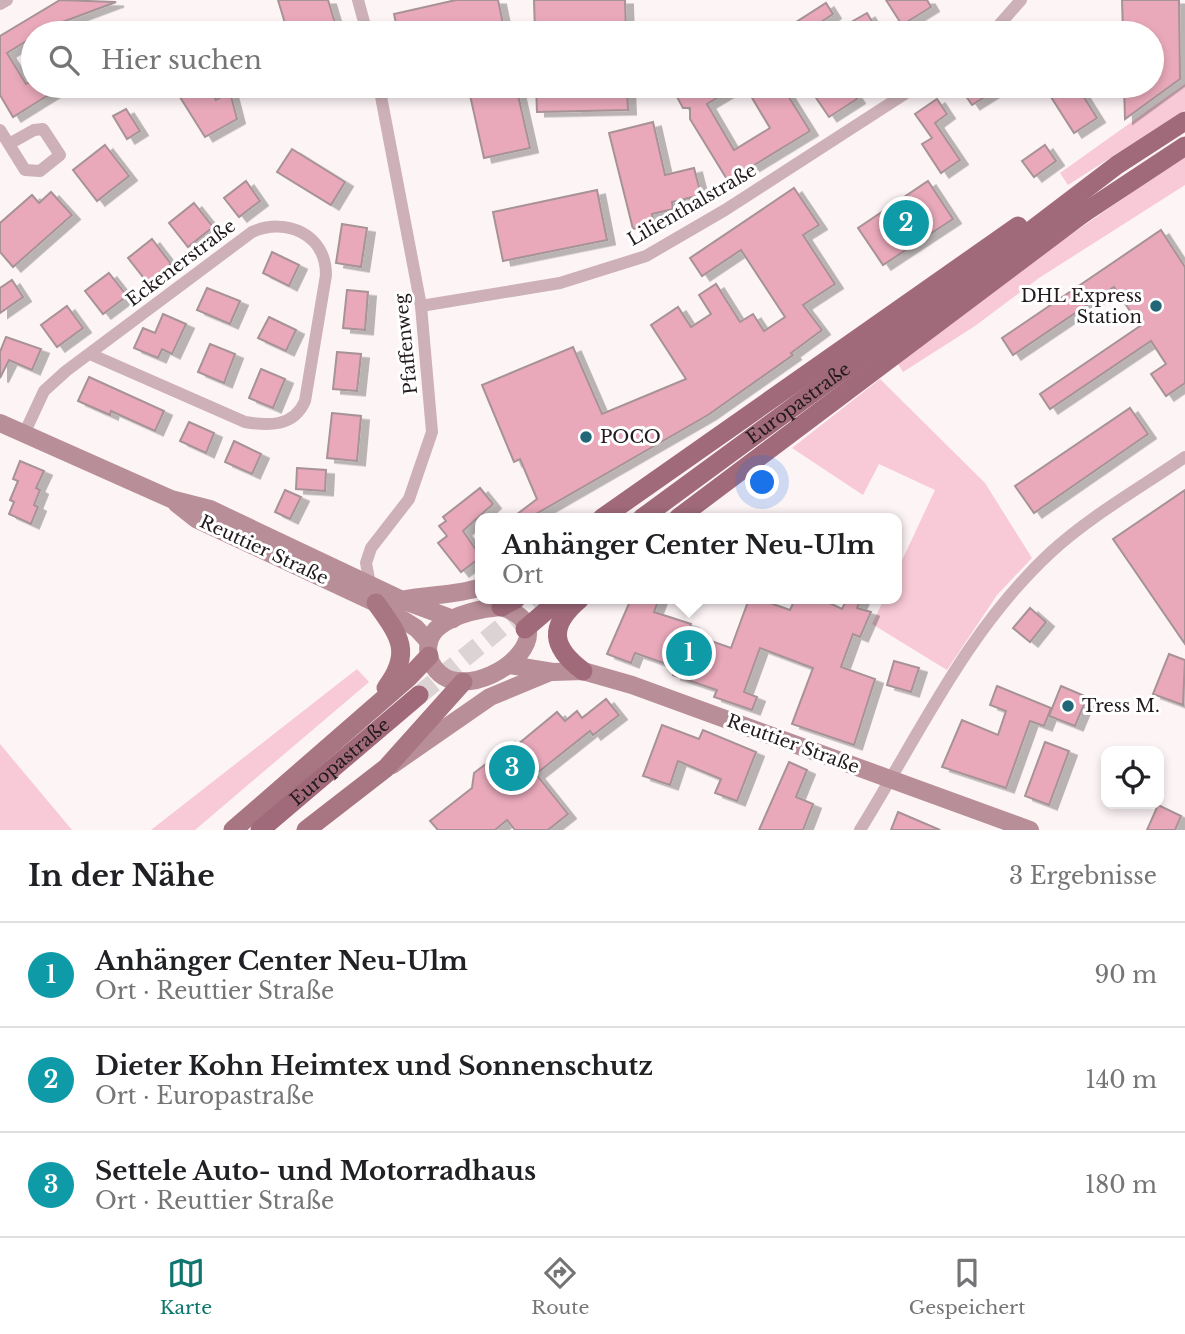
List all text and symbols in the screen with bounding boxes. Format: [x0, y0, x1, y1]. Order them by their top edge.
search box [21, 21, 1164, 98]
icon: search [45, 41, 83, 79]
text: Hier suchen [101, 44, 262, 76]
street label: Lilienthalstraße [624, 159, 760, 251]
pin: 2 [883, 197, 929, 249]
street label: Eckenerstraße [122, 215, 240, 311]
place label: DHL Express Station [1021, 285, 1142, 328]
street label: Pfaffenweg [390, 292, 422, 395]
marker: DHL Express Station [1148, 298, 1164, 314]
street label: Europastraße [742, 358, 855, 449]
place label: POCO [600, 426, 661, 448]
marker: POCO [578, 429, 594, 445]
your location [745, 465, 779, 499]
street label: Reuttier Straße [196, 511, 332, 589]
popup [475, 513, 902, 604]
text: Anhänger Center Neu-Ulm [502, 529, 875, 561]
text: Ort [502, 561, 544, 589]
pin: 1 [666, 627, 712, 679]
place label: Tress M. [1082, 695, 1160, 717]
marker: Tress M. [1060, 698, 1076, 714]
street label: Reuttier Straße [724, 710, 862, 778]
street label: Europastraße [286, 714, 394, 810]
pin: 3 [489, 742, 535, 794]
map controls [1101, 746, 1164, 809]
button: locate [1101, 746, 1164, 809]
text: In der Nähe [28, 857, 215, 894]
text: 3 Ergebnisse [1009, 862, 1157, 890]
text: Anhänger Center Neu-Ulm [95, 945, 468, 977]
text: 1 [46, 961, 56, 989]
text: 90 m [1095, 961, 1157, 989]
text: Ort · Reuttier Straße [95, 977, 334, 1005]
text: Dieter Kohn Heimtex und Sonnenschutz [95, 1050, 653, 1082]
text: 2 [44, 1066, 58, 1094]
text: 140 m [1086, 1066, 1157, 1094]
text: Ort · Europastraße [95, 1082, 314, 1110]
text: Settele Auto- und Motorradhaus [95, 1155, 536, 1187]
text: 3 [44, 1171, 58, 1199]
text: 180 m [1085, 1171, 1157, 1199]
text: Ort · Reuttier Straße [95, 1187, 334, 1215]
tab: Karte [160, 1254, 212, 1319]
tab: Route [531, 1254, 589, 1319]
tab: Gespeichert [909, 1254, 1025, 1319]

